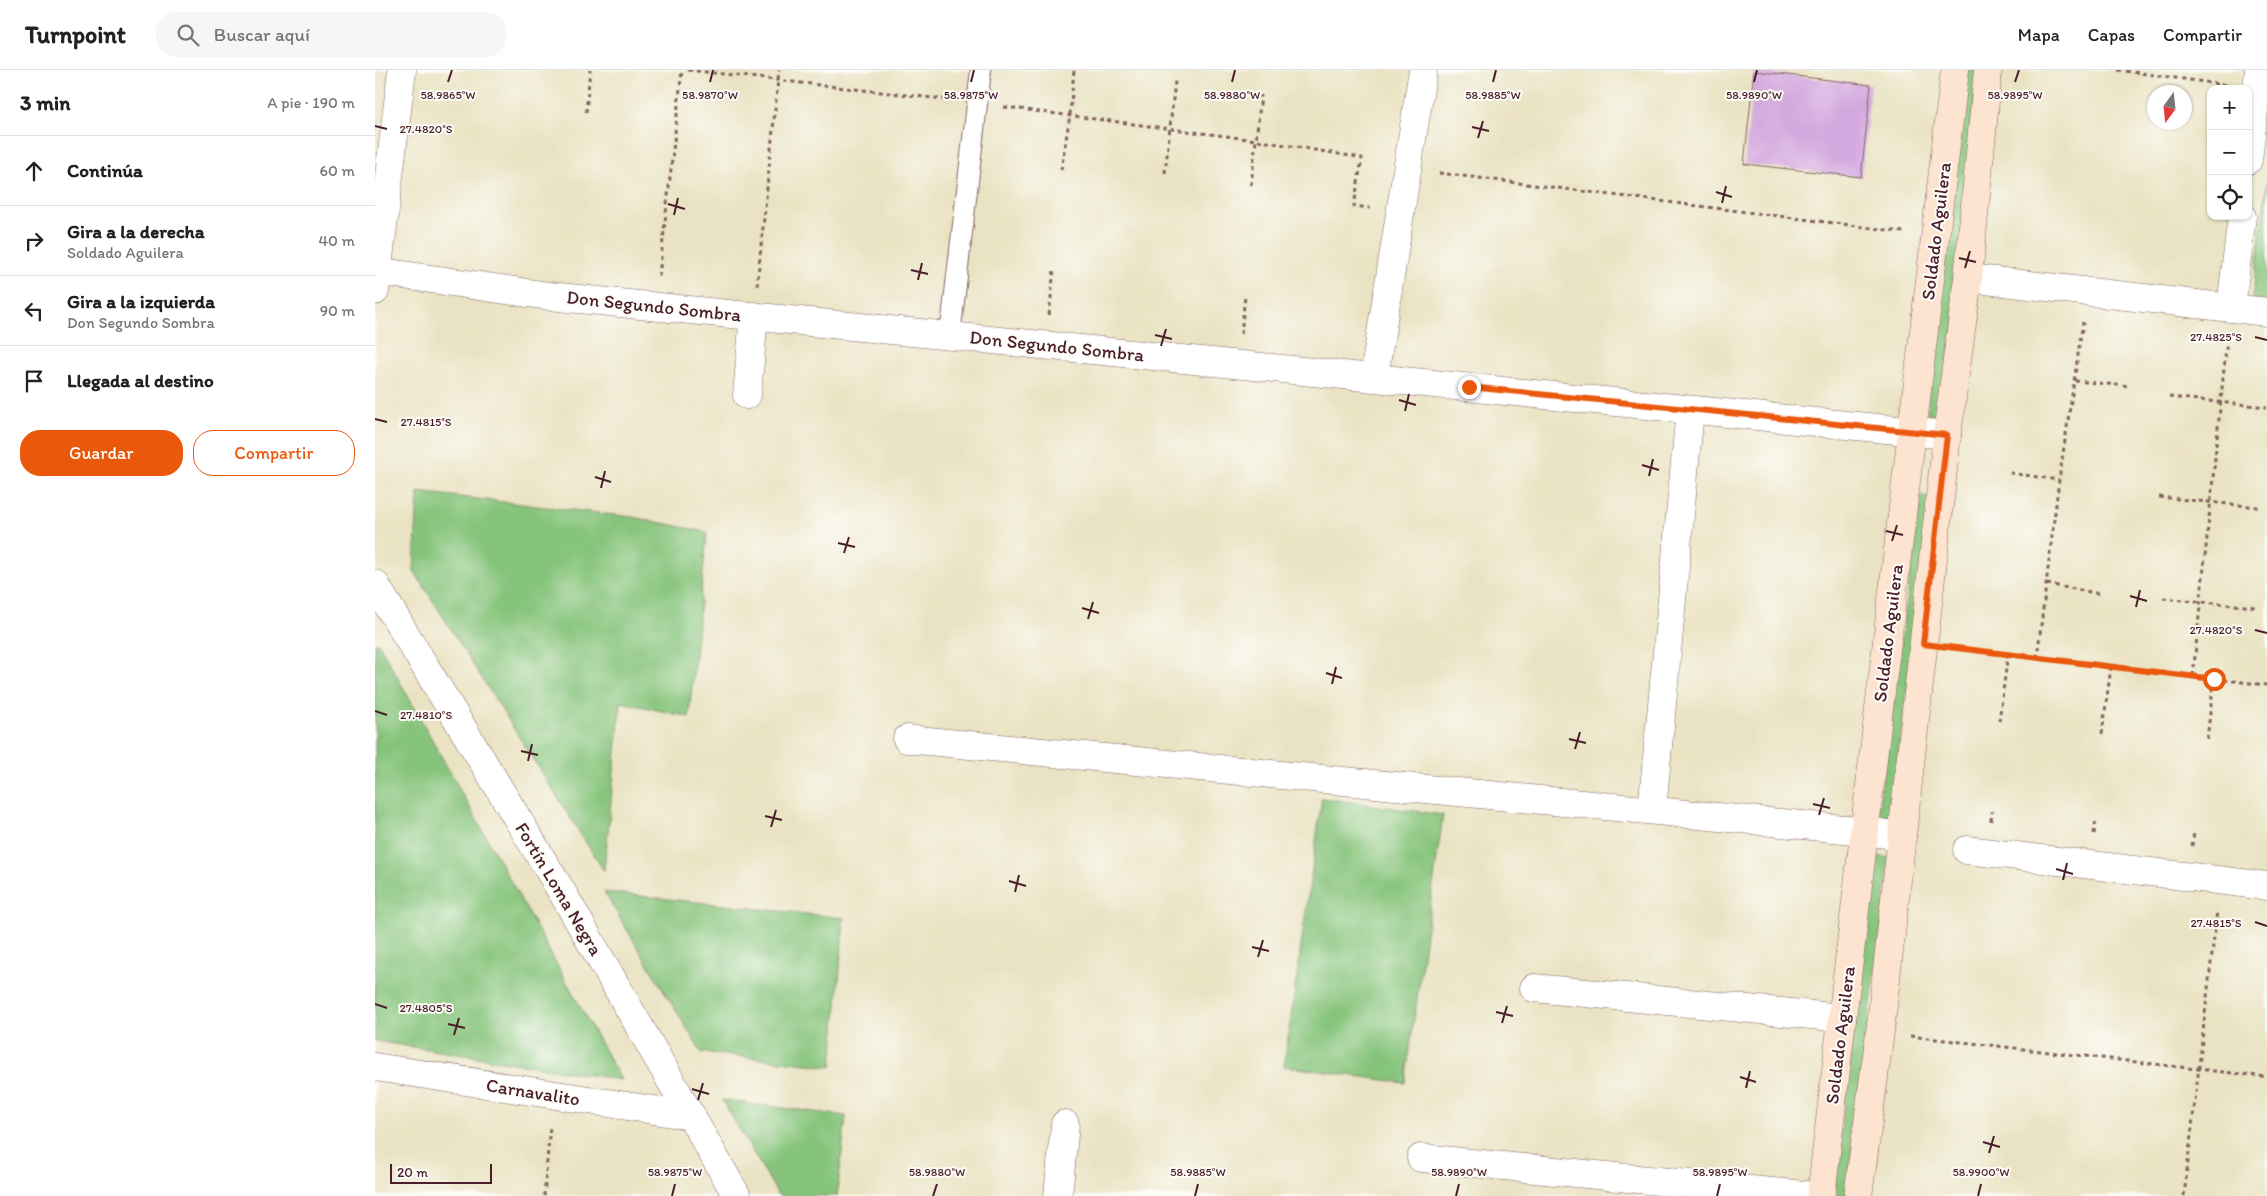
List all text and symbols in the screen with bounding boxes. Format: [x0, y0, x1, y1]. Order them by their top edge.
search box [156, 12, 506, 57]
text: Turnpoint [25, 20, 126, 49]
icon: search [174, 21, 202, 49]
text: Buscar aquí [214, 23, 310, 46]
text: Mapa [2018, 24, 2060, 46]
text: Capas [2088, 24, 2135, 46]
text: Compartir [2163, 24, 2242, 46]
north arrow [2147, 85, 2192, 130]
map controls [2207, 85, 2252, 220]
button: + [2207, 85, 2252, 130]
text: 58.9865°W [420, 88, 476, 102]
text: 58.9870°W [682, 88, 738, 102]
text: 58.9875°W [944, 88, 998, 102]
text: 58.9880°W [1204, 88, 1260, 102]
text: 58.9885°W [1465, 88, 1521, 102]
text: 58.9890°W [1726, 88, 1782, 102]
text: 58.9895°W [1987, 88, 2043, 102]
text: 3 min [20, 90, 70, 115]
text: A pie · 190 m [267, 93, 355, 112]
text: 27.4820°S [400, 122, 453, 136]
button: − [2207, 130, 2252, 175]
icon: ahead [20, 157, 48, 185]
text: Continúa [67, 159, 143, 182]
text: 60 m [320, 161, 355, 180]
street label: Soldado Aguilera [1916, 161, 1956, 301]
button: locate [2207, 175, 2252, 220]
text: Gira a la derecha [67, 220, 205, 243]
icon: right [20, 227, 48, 255]
text: 40 m [318, 231, 355, 250]
text: Soldado Aguilera [67, 243, 184, 262]
street label: Don Segundo Sombra [566, 285, 743, 327]
text: Gira a la izquierda [67, 290, 215, 313]
icon: left [20, 297, 48, 325]
text: 90 m [320, 301, 355, 320]
text: Don Segundo Sombra [67, 313, 215, 332]
street label: Don Segundo Sombra [969, 325, 1146, 367]
text: 27.4825°S [2190, 330, 2242, 344]
icon: arrive [20, 367, 48, 395]
text: Llegada al destino [67, 369, 214, 392]
route end [1458, 376, 1481, 399]
text: 27.4815°S [400, 415, 452, 429]
button: Guardar [20, 430, 183, 476]
button: Compartir [193, 430, 355, 476]
street label: Soldado Aguilera [1868, 563, 1908, 703]
text: 27.4820°S [2190, 623, 2243, 637]
route start [2203, 668, 2226, 691]
text: 27.4810°S [400, 708, 452, 722]
street label: Fortín Loma Negra [510, 818, 608, 960]
text: 27.4815°S [2190, 916, 2242, 930]
street label: Soldado Aguilera [1820, 965, 1860, 1105]
text: 27.4805°S [400, 1001, 453, 1015]
street label: Carnavalito [484, 1073, 582, 1111]
scale bar [390, 1161, 493, 1184]
text: 20 m [397, 1164, 428, 1181]
text: 58.9875°W [648, 1165, 702, 1179]
text: 58.9880°W [909, 1165, 965, 1179]
text: 58.9885°W [1170, 1165, 1226, 1179]
text: 58.9890°W [1431, 1165, 1487, 1179]
text: 58.9895°W [1692, 1165, 1748, 1179]
text: 58.9900°W [1953, 1165, 2009, 1179]

